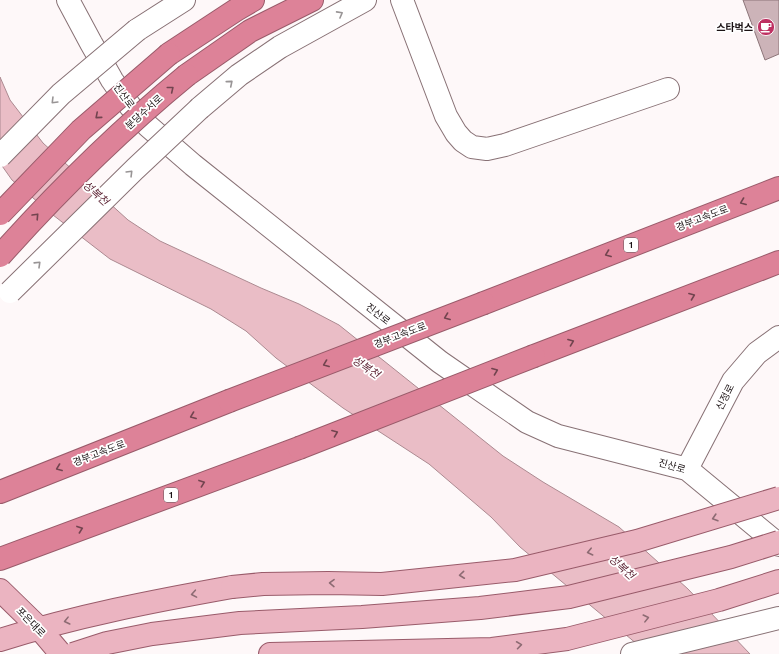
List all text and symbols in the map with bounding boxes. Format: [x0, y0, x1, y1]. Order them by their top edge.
one-way arrow [335, 12, 343, 19]
cafe icon: 스타벅스 [756, 17, 776, 37]
place label: 스타벅스 [716, 22, 753, 33]
one-way arrow [225, 81, 232, 88]
street label: 진산로 [111, 82, 137, 110]
one-way arrow [166, 86, 173, 93]
street label: 분당수서로 [123, 93, 165, 131]
one-way arrow [51, 96, 59, 104]
one-way arrow [95, 111, 102, 118]
one-way arrow [125, 170, 133, 178]
water label: 성복천 [81, 178, 113, 209]
one-way arrow [739, 197, 747, 205]
street label: 경부고속도로 [674, 203, 730, 233]
one-way arrow [31, 214, 38, 221]
road number: 1 [624, 238, 638, 252]
one-way arrow [605, 250, 612, 258]
one-way arrow [33, 261, 41, 269]
one-way arrow [689, 292, 696, 300]
street label: 진산로 [364, 301, 392, 327]
one-way arrow [444, 312, 451, 320]
street label: 경부고속도로 [372, 320, 428, 350]
one-way arrow [567, 339, 574, 347]
water label: 성복천 [350, 354, 383, 382]
one-way arrow [323, 359, 330, 367]
one-way arrow [492, 368, 499, 376]
street label: 신정로 [714, 382, 736, 412]
one-way arrow [190, 411, 197, 419]
one-way arrow [331, 430, 338, 438]
street label: 경부고속도로 [71, 438, 127, 468]
street label: 진산로 [657, 457, 687, 475]
one-way arrow [56, 464, 63, 472]
one-way arrow [199, 480, 206, 488]
road number: 1 [164, 488, 178, 502]
one-way arrow [712, 513, 719, 522]
one-way arrow [77, 525, 84, 533]
one-way arrow [586, 548, 593, 556]
water label: 성복천 [607, 552, 639, 583]
one-way arrow [459, 571, 465, 580]
one-way arrow [329, 579, 335, 587]
one-way arrow [191, 589, 197, 598]
street label: 포은대로 [14, 605, 48, 639]
one-way arrow [643, 615, 649, 623]
one-way arrow [63, 616, 70, 624]
one-way arrow [516, 641, 522, 650]

